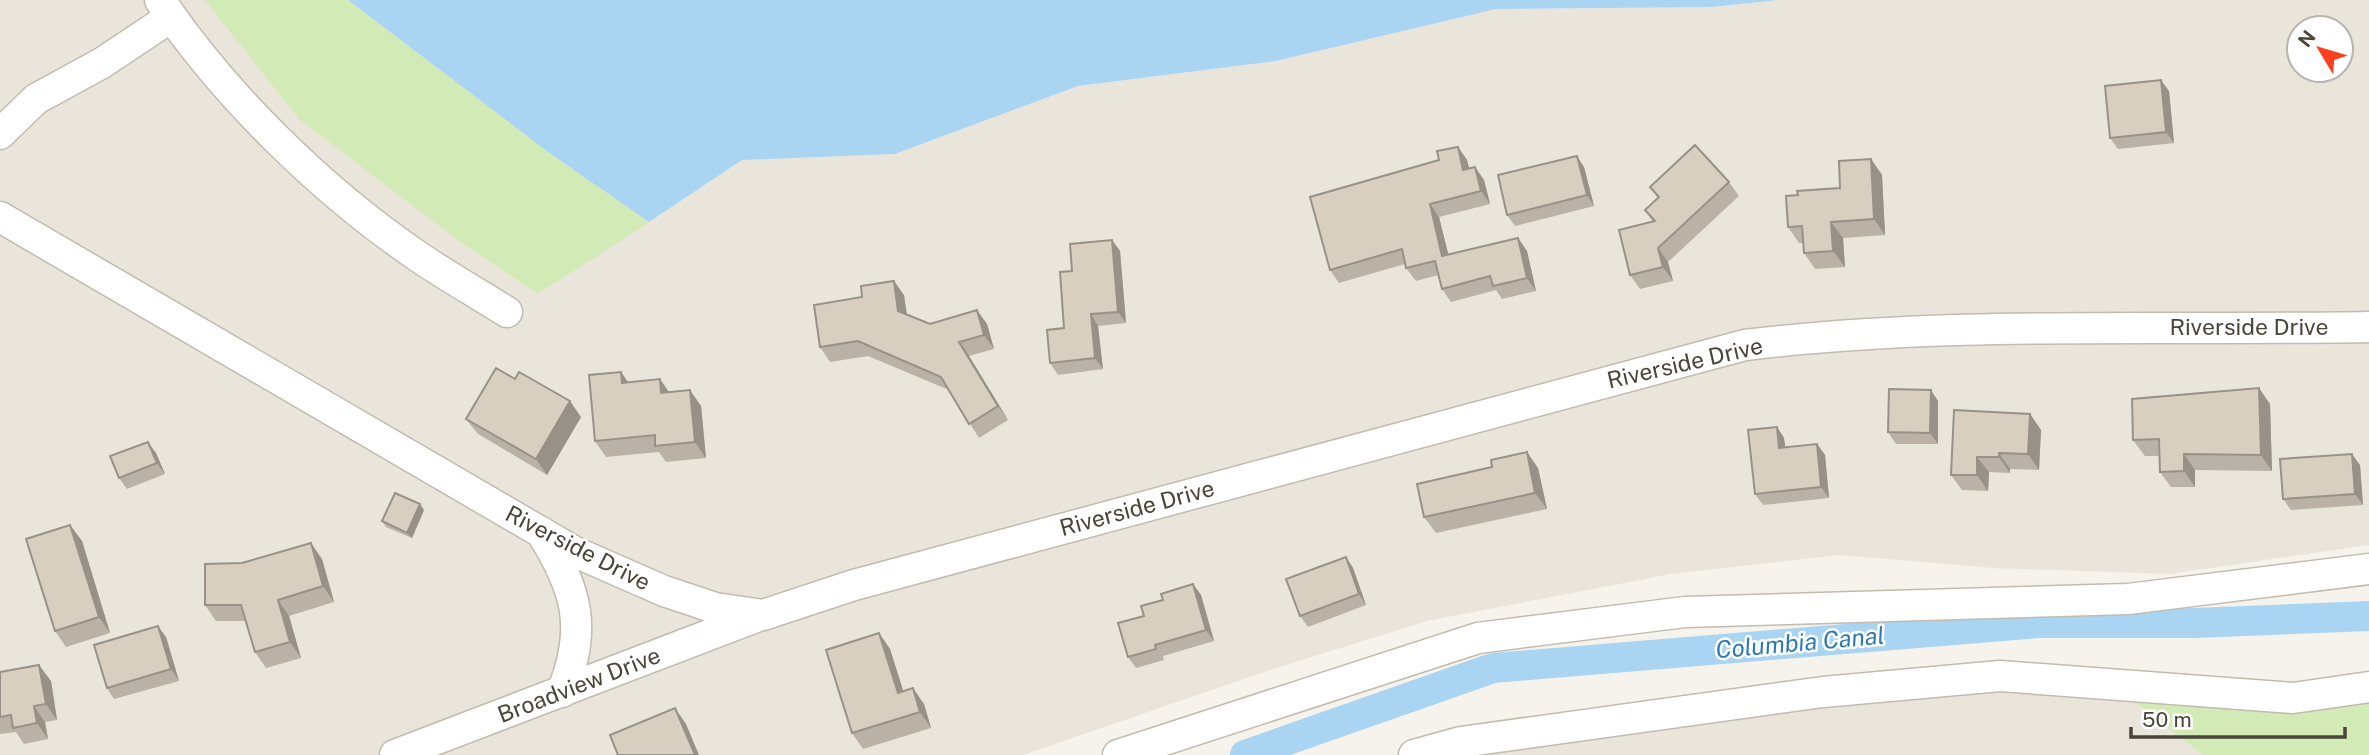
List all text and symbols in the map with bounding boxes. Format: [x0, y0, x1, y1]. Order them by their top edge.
north arrow [2285, 14, 2355, 84]
text: N [2293, 26, 2320, 51]
street label: Riverside Drive [2170, 313, 2328, 340]
street label: Riverside Drive [1604, 331, 1765, 394]
street label: Riverside Drive [1057, 474, 1217, 541]
street label: Riverside Drive [501, 499, 655, 596]
water label: Columbia Canal [1714, 621, 1886, 663]
street label: Broadview Drive [494, 641, 664, 728]
scale bar [2131, 696, 2344, 740]
text: 50 m [2142, 707, 2192, 732]

